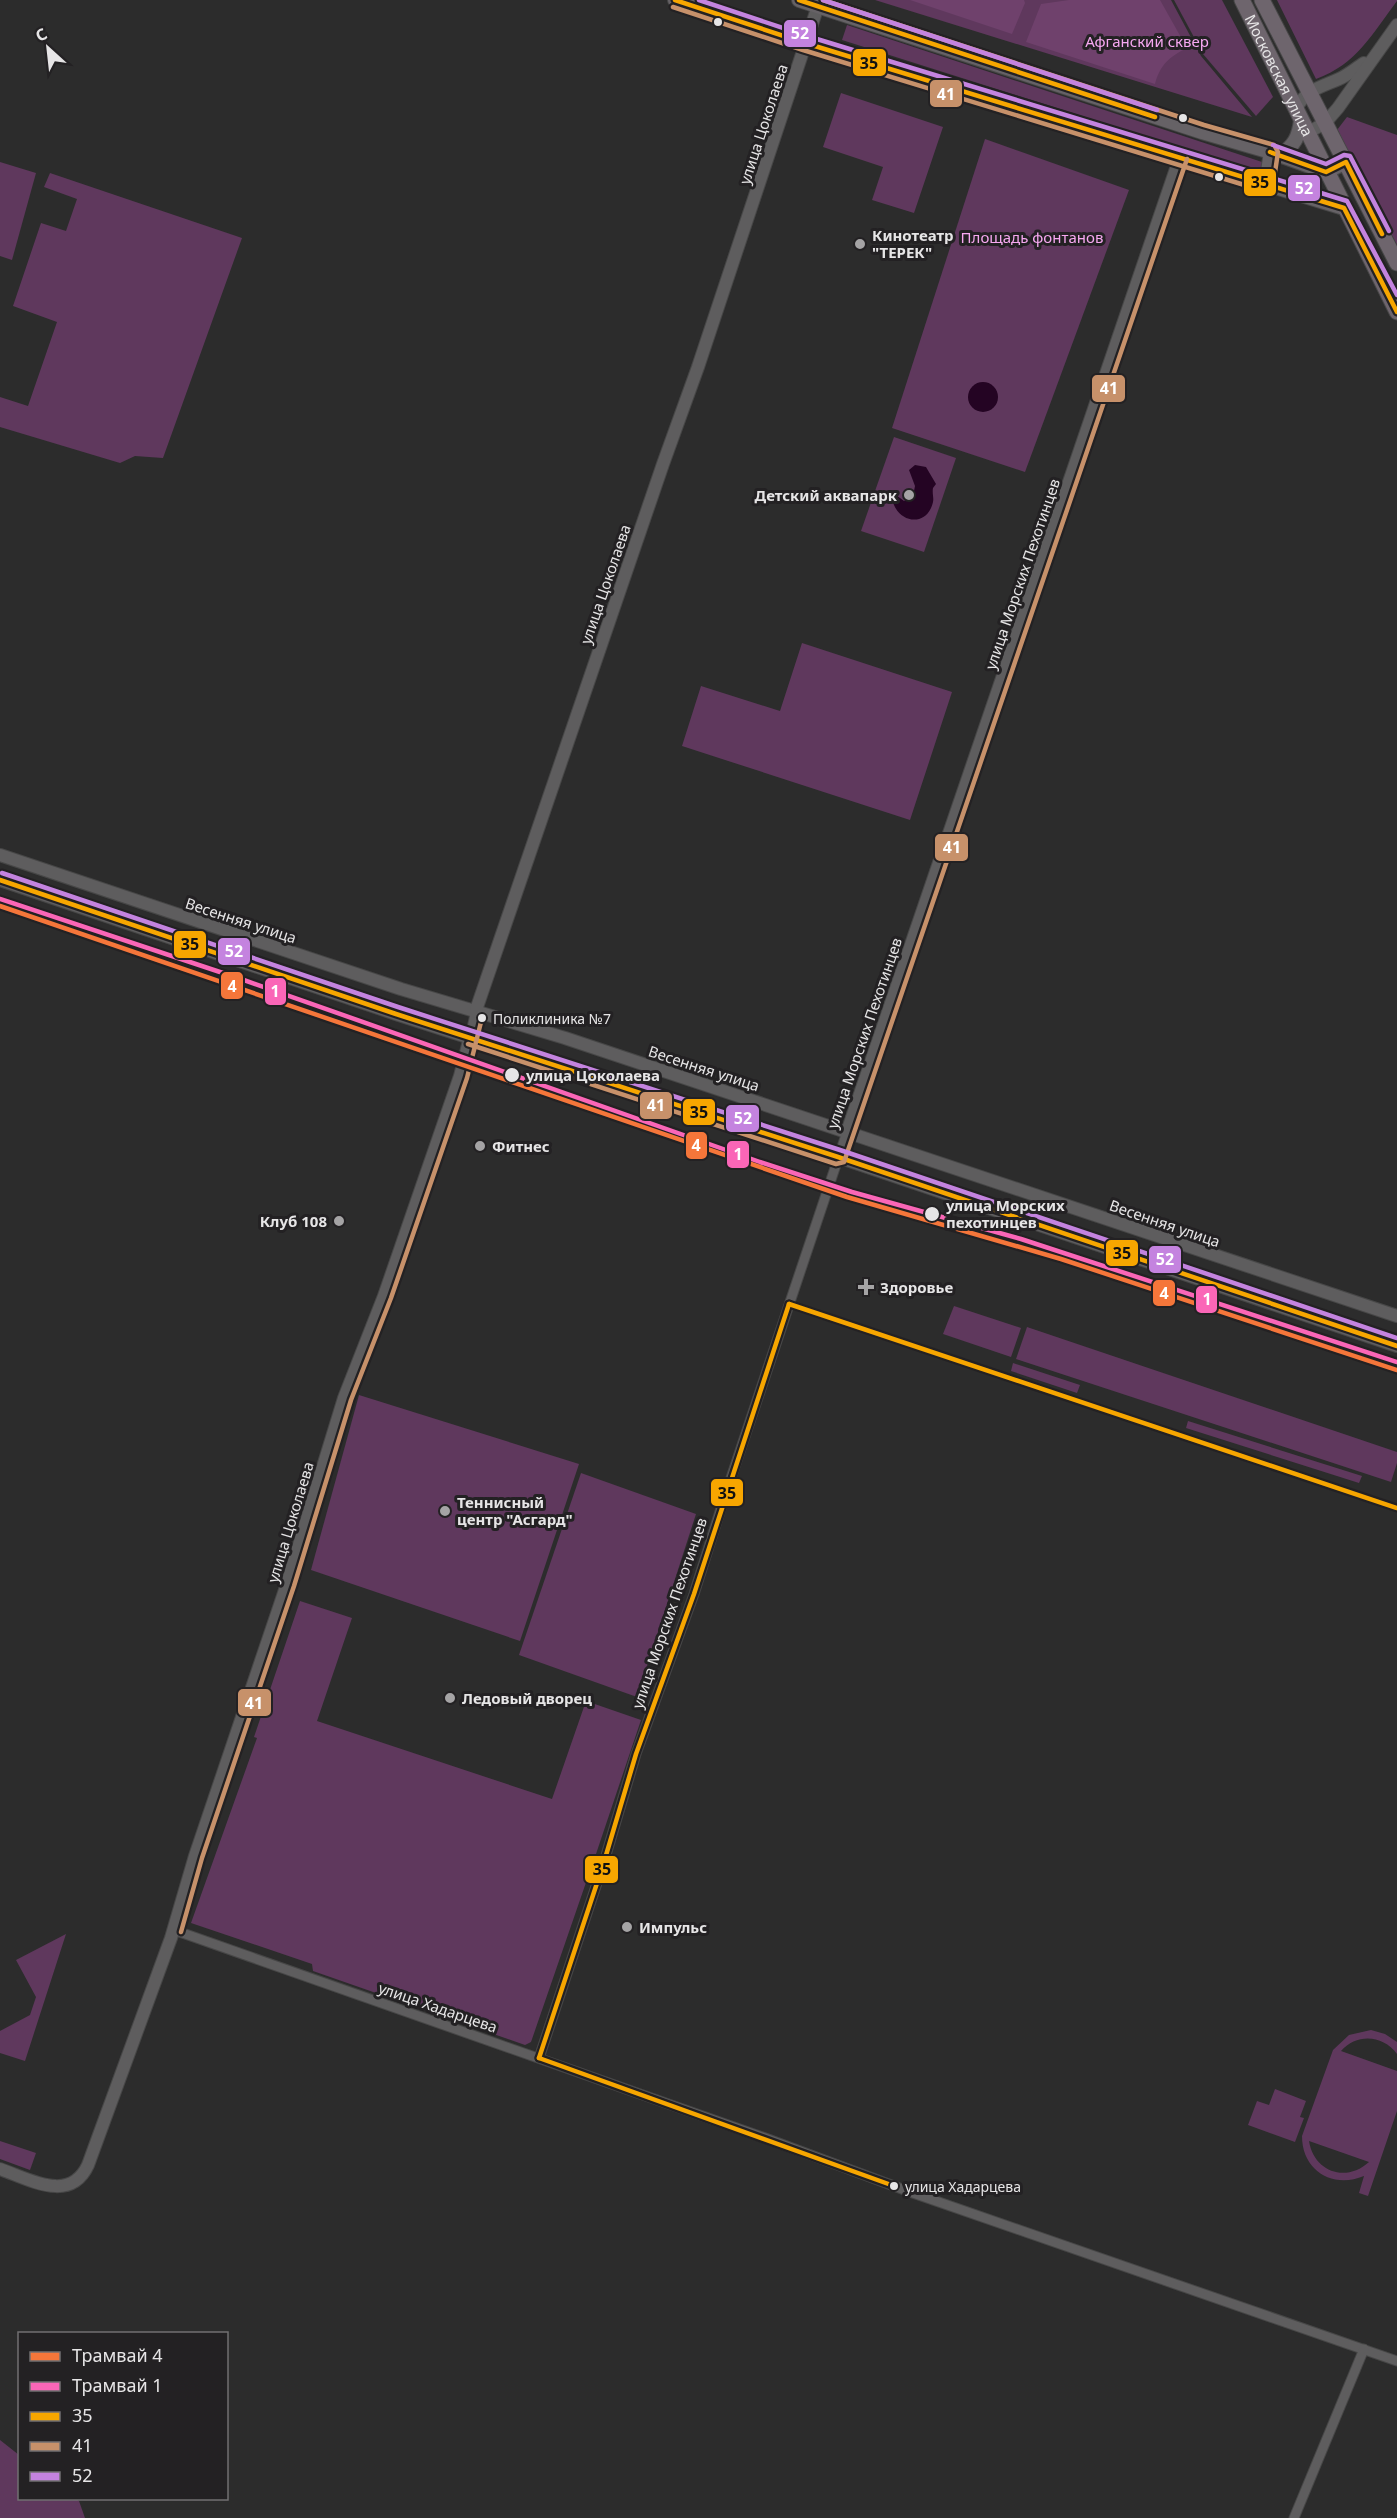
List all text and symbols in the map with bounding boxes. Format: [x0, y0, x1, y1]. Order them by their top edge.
street label: Московская улица [1241, 11, 1318, 139]
unlabelled marker [712, 16, 724, 28]
north arrow [18, 18, 78, 78]
line badge: 52 [783, 19, 817, 48]
text: С [32, 22, 51, 47]
text: 52 [791, 22, 809, 44]
park label: Афганский сквер [1085, 31, 1209, 51]
line badge: 35 [852, 48, 887, 77]
text: 35 [860, 52, 878, 74]
street label: улица Цоколаева [734, 61, 792, 187]
line badge: 41 [929, 79, 963, 108]
text: 41 [937, 83, 955, 105]
unlabelled marker [1177, 112, 1189, 124]
line badge: 35 [1243, 168, 1277, 197]
unlabelled marker [1213, 171, 1225, 183]
text: 35 [1251, 171, 1269, 193]
line badge: 52 [1287, 174, 1321, 202]
text: 52 [1295, 177, 1313, 199]
place label: Кинотеатр "ТЕРЕК" [872, 225, 954, 262]
park label: Площадь фонтанов [961, 227, 1103, 247]
marker: Кинотеатр "ТЕРЕК" [853, 237, 867, 251]
line badge: 41 [1091, 374, 1126, 403]
text: 41 [1100, 377, 1118, 399]
street label: улица Морских Пехотинцев [980, 476, 1064, 672]
place label: Детский аквапарк [755, 485, 898, 505]
marker: Детский аквапарк [902, 488, 916, 502]
street label: улица Цоколаева [575, 522, 635, 646]
line badge: 41 [934, 833, 969, 862]
text: 41 [943, 836, 961, 858]
street label: Весенняя улица [183, 893, 299, 947]
line badge: 35 [173, 930, 207, 959]
text: 35 [181, 933, 199, 955]
street label: улица Морских Пехотинцев [822, 935, 906, 1131]
line badge: 52 [217, 937, 251, 966]
text: 52 [225, 940, 243, 962]
line badge: 4 [220, 971, 244, 1000]
text: 4 [227, 975, 237, 997]
line badge: 1 [264, 977, 287, 1006]
text: 1 [270, 980, 280, 1002]
place label: Поликлиника №7 [493, 1009, 611, 1028]
marker: Поликлиника №7 [476, 1012, 488, 1024]
street label: Весенняя улица [646, 1041, 762, 1095]
place label: улица Цоколаева [525, 1065, 660, 1085]
marker: улица Цоколаева [503, 1066, 521, 1084]
line badge: 41 [639, 1091, 673, 1120]
text: 41 [647, 1094, 665, 1116]
line badge: 35 [682, 1098, 716, 1126]
text: 35 [690, 1101, 708, 1123]
line badge: 52 [725, 1104, 760, 1133]
text: 52 [734, 1107, 752, 1129]
line badge: 4 [685, 1131, 708, 1160]
text: 4 [691, 1134, 701, 1156]
place label: Фитнес [492, 1136, 550, 1156]
marker: Фитнес [473, 1139, 487, 1153]
line badge: 1 [726, 1140, 750, 1169]
text: 1 [733, 1143, 743, 1165]
place label: улица Морских пехотинцев [945, 1195, 1065, 1232]
street label: Весенняя улица [1107, 1195, 1223, 1251]
marker: улица Морских пехотинцев [923, 1205, 941, 1223]
place label: Клуб 108 [260, 1211, 327, 1231]
marker: Клуб 108 [332, 1214, 346, 1228]
line badge: 35 [1105, 1239, 1139, 1267]
text: 35 [1113, 1242, 1131, 1264]
line badge: 52 [1148, 1245, 1182, 1274]
text: 52 [1156, 1248, 1174, 1270]
place label: Здоровье [880, 1277, 953, 1297]
marker: Здоровье [857, 1278, 875, 1296]
line badge: 4 [1152, 1279, 1176, 1307]
text: 4 [1159, 1282, 1169, 1304]
line badge: 1 [1195, 1285, 1218, 1314]
text: 1 [1202, 1288, 1212, 1310]
street label: улица Цоколаева [262, 1459, 318, 1585]
line badge: 35 [710, 1478, 744, 1507]
text: 35 [718, 1482, 736, 1504]
place label: Теннисный центр "Асгард" [457, 1492, 573, 1529]
marker: Теннисный центр "Асгард" [438, 1504, 452, 1518]
street label: улица Морских Пехотинцев [627, 1515, 711, 1711]
line badge: 41 [237, 1688, 272, 1717]
place label: Ледовый дворец [462, 1688, 592, 1708]
marker: Ледовый дворец [443, 1691, 457, 1705]
text: 41 [245, 1692, 263, 1714]
line badge: 35 [584, 1855, 619, 1884]
text: 35 [593, 1858, 611, 1880]
place label: Импульс [639, 1917, 707, 1937]
marker: Импульс [620, 1920, 634, 1934]
street label: улица Хадарцева [376, 1977, 500, 2037]
place label: улица Хадарцева [905, 2177, 1021, 2196]
marker: улица Хадарцева [888, 2180, 900, 2192]
legend [18, 2332, 228, 2500]
text: Трамвай 4 [72, 2343, 163, 2367]
text: Трамвай 1 [72, 2373, 163, 2397]
text: 35 [72, 2403, 93, 2427]
text: 41 [72, 2433, 93, 2457]
text: 52 [72, 2463, 93, 2487]

